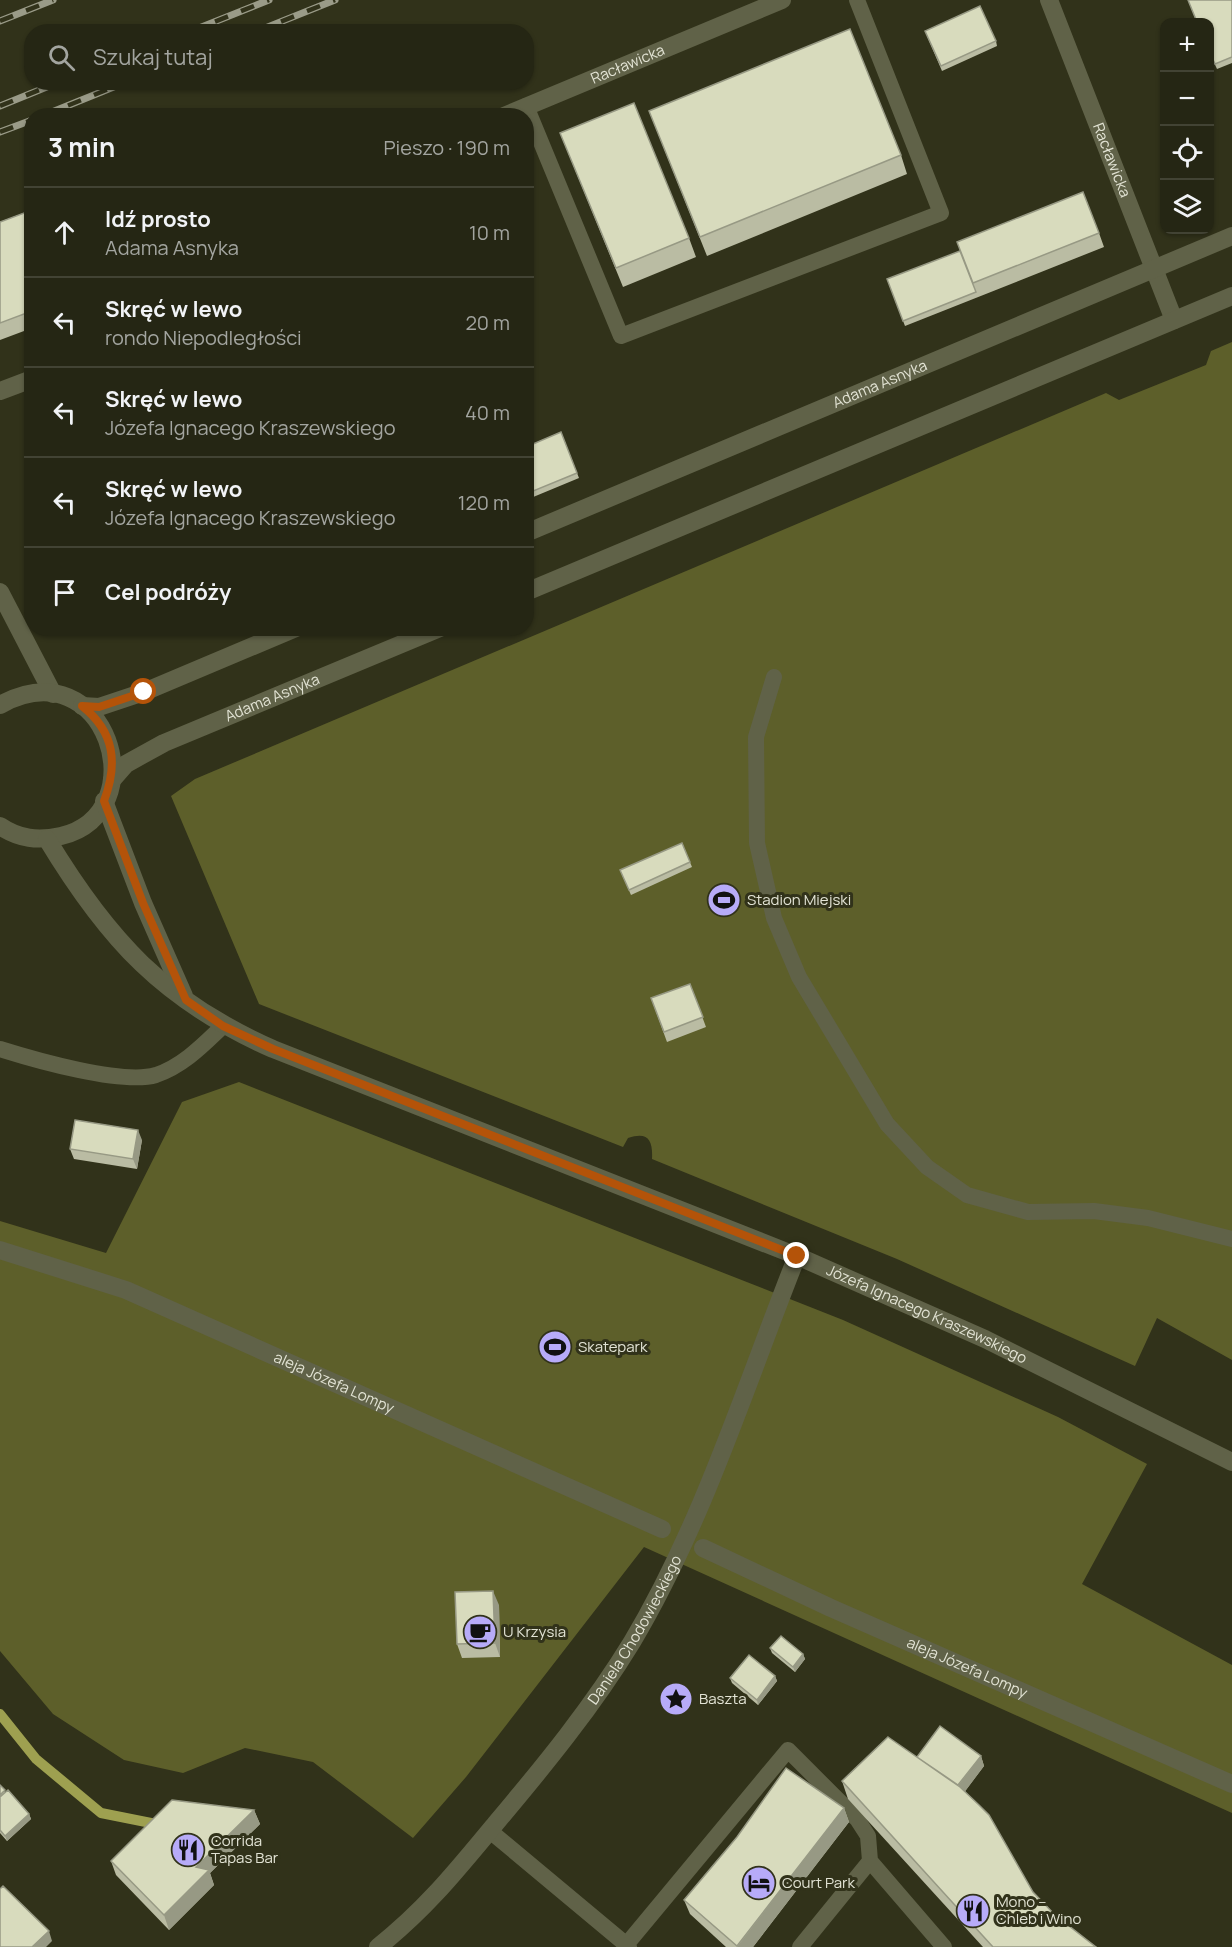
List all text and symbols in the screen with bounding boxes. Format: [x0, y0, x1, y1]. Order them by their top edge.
map controls [1160, 18, 1214, 234]
button: + [1160, 18, 1214, 72]
search box [24, 24, 534, 90]
street label: Racławicka [587, 39, 668, 89]
icon: search [45, 41, 78, 74]
text: Szukaj tutaj [93, 42, 213, 72]
button: − [1160, 72, 1214, 126]
street label: Racławicka [1088, 120, 1136, 200]
button: locate [1160, 126, 1214, 180]
text: 3 min [48, 129, 115, 165]
text: Pieszo · 190 m [384, 134, 510, 161]
button: layers [1160, 180, 1214, 234]
text: Idź prosto [105, 204, 211, 234]
icon: ahead [48, 216, 81, 249]
text: 10 m [469, 219, 510, 246]
text: Adama Asnyka [105, 234, 239, 261]
text: Skręć w lewo [105, 294, 242, 324]
icon: left [48, 306, 81, 339]
text: 20 m [465, 309, 510, 336]
text: rondo Niepodległości [105, 324, 302, 351]
street label: Adama Asnyka [829, 354, 930, 413]
text: Skręć w lewo [105, 384, 242, 414]
icon: left [48, 396, 81, 429]
text: 40 m [465, 399, 510, 426]
text: Józefa Ignacego Kraszewskiego [105, 414, 395, 441]
text: Skręć w lewo [105, 474, 242, 504]
icon: left [48, 486, 81, 519]
text: 120 m [458, 489, 510, 516]
text: Józefa Ignacego Kraszewskiego [105, 504, 395, 531]
icon: arrive [48, 576, 81, 609]
text: Cel podróży [105, 577, 231, 607]
street label: Adama Asnyka [222, 668, 323, 726]
route start [130, 678, 156, 704]
sports icon: Stadion Miejski [706, 882, 742, 918]
place label: Stadion Miejski [747, 889, 851, 910]
route end [783, 1242, 809, 1268]
street label: Józefa Ignacego Kraszewskiego [823, 1259, 1031, 1368]
sports icon: Skatepark [537, 1329, 573, 1365]
place label: Skatepark [578, 1336, 648, 1357]
street label: aleja Józefa Lompy [271, 1346, 398, 1418]
street label: Daniela Chodowieckiego [582, 1552, 686, 1709]
cafe icon: U Krzysia [462, 1614, 498, 1650]
place label: U Krzysia [503, 1621, 566, 1642]
street label: aleja Józefa Lompy [904, 1632, 1031, 1703]
place icon: Baszta [658, 1681, 694, 1717]
place label: Baszta [699, 1688, 747, 1709]
place label: Corrida Tapas Bar [211, 1830, 279, 1868]
restaurant icon: Corrida Tapas Bar [170, 1832, 206, 1868]
hotel icon: Court Park [741, 1865, 777, 1901]
place label: Court Park [782, 1872, 855, 1893]
place label: Mono – Chleb i Wino [996, 1891, 1081, 1929]
restaurant icon: Mono – Chleb i Wino [955, 1893, 991, 1929]

